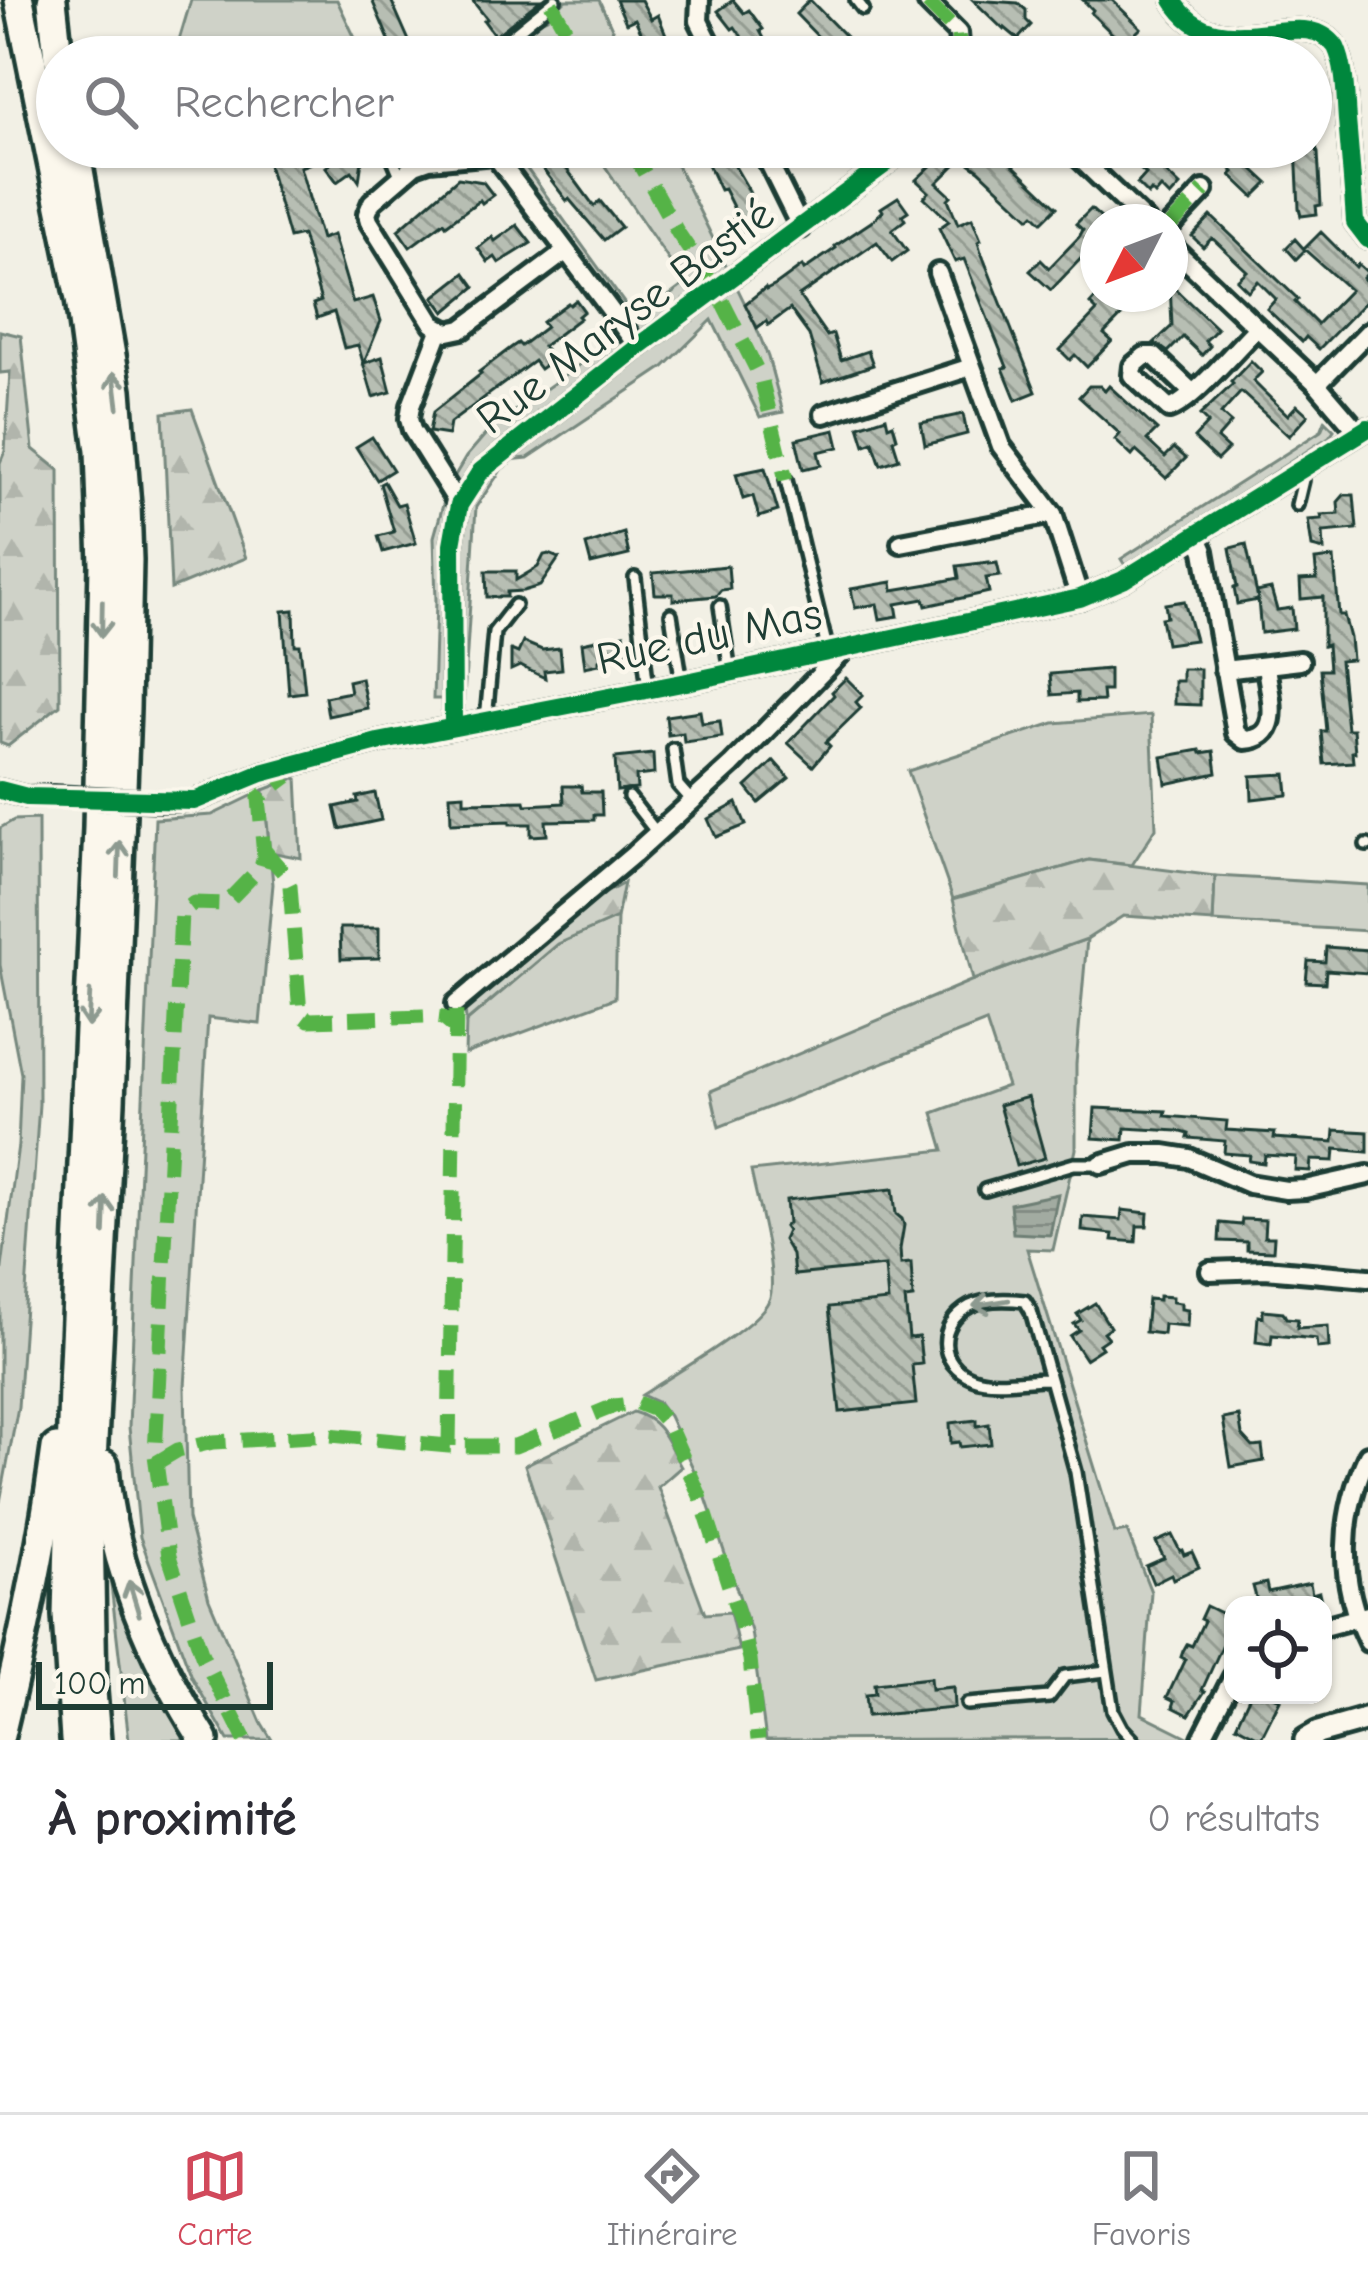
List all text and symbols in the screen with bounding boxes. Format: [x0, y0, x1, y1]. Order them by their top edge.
search box [36, 36, 1332, 168]
icon: search [78, 69, 144, 135]
text: Rechercher [174, 76, 394, 128]
street label: Rue Maryse Bastié [466, 188, 784, 444]
north arrow [1080, 204, 1188, 312]
one-way arrow [105, 371, 127, 410]
street label: Rue du Mas [592, 587, 826, 685]
one-way arrow [91, 599, 114, 638]
one-way arrow [108, 840, 131, 879]
one-way arrow [77, 989, 100, 1028]
one-way arrow [94, 1196, 117, 1235]
one-way arrow [972, 1292, 1011, 1315]
one-way arrow [121, 1580, 143, 1618]
map controls [1224, 1596, 1332, 1704]
button: locate [1224, 1596, 1332, 1704]
scale bar [36, 1656, 273, 1709]
text: 100 m [54, 1664, 146, 1702]
text: À proximité [48, 1789, 297, 1848]
text: 0 résultats [1147, 1796, 1320, 1841]
tab: Carte [177, 2143, 253, 2253]
tab: Itinéraire [607, 2143, 737, 2253]
tab: Favoris [1092, 2143, 1191, 2253]

